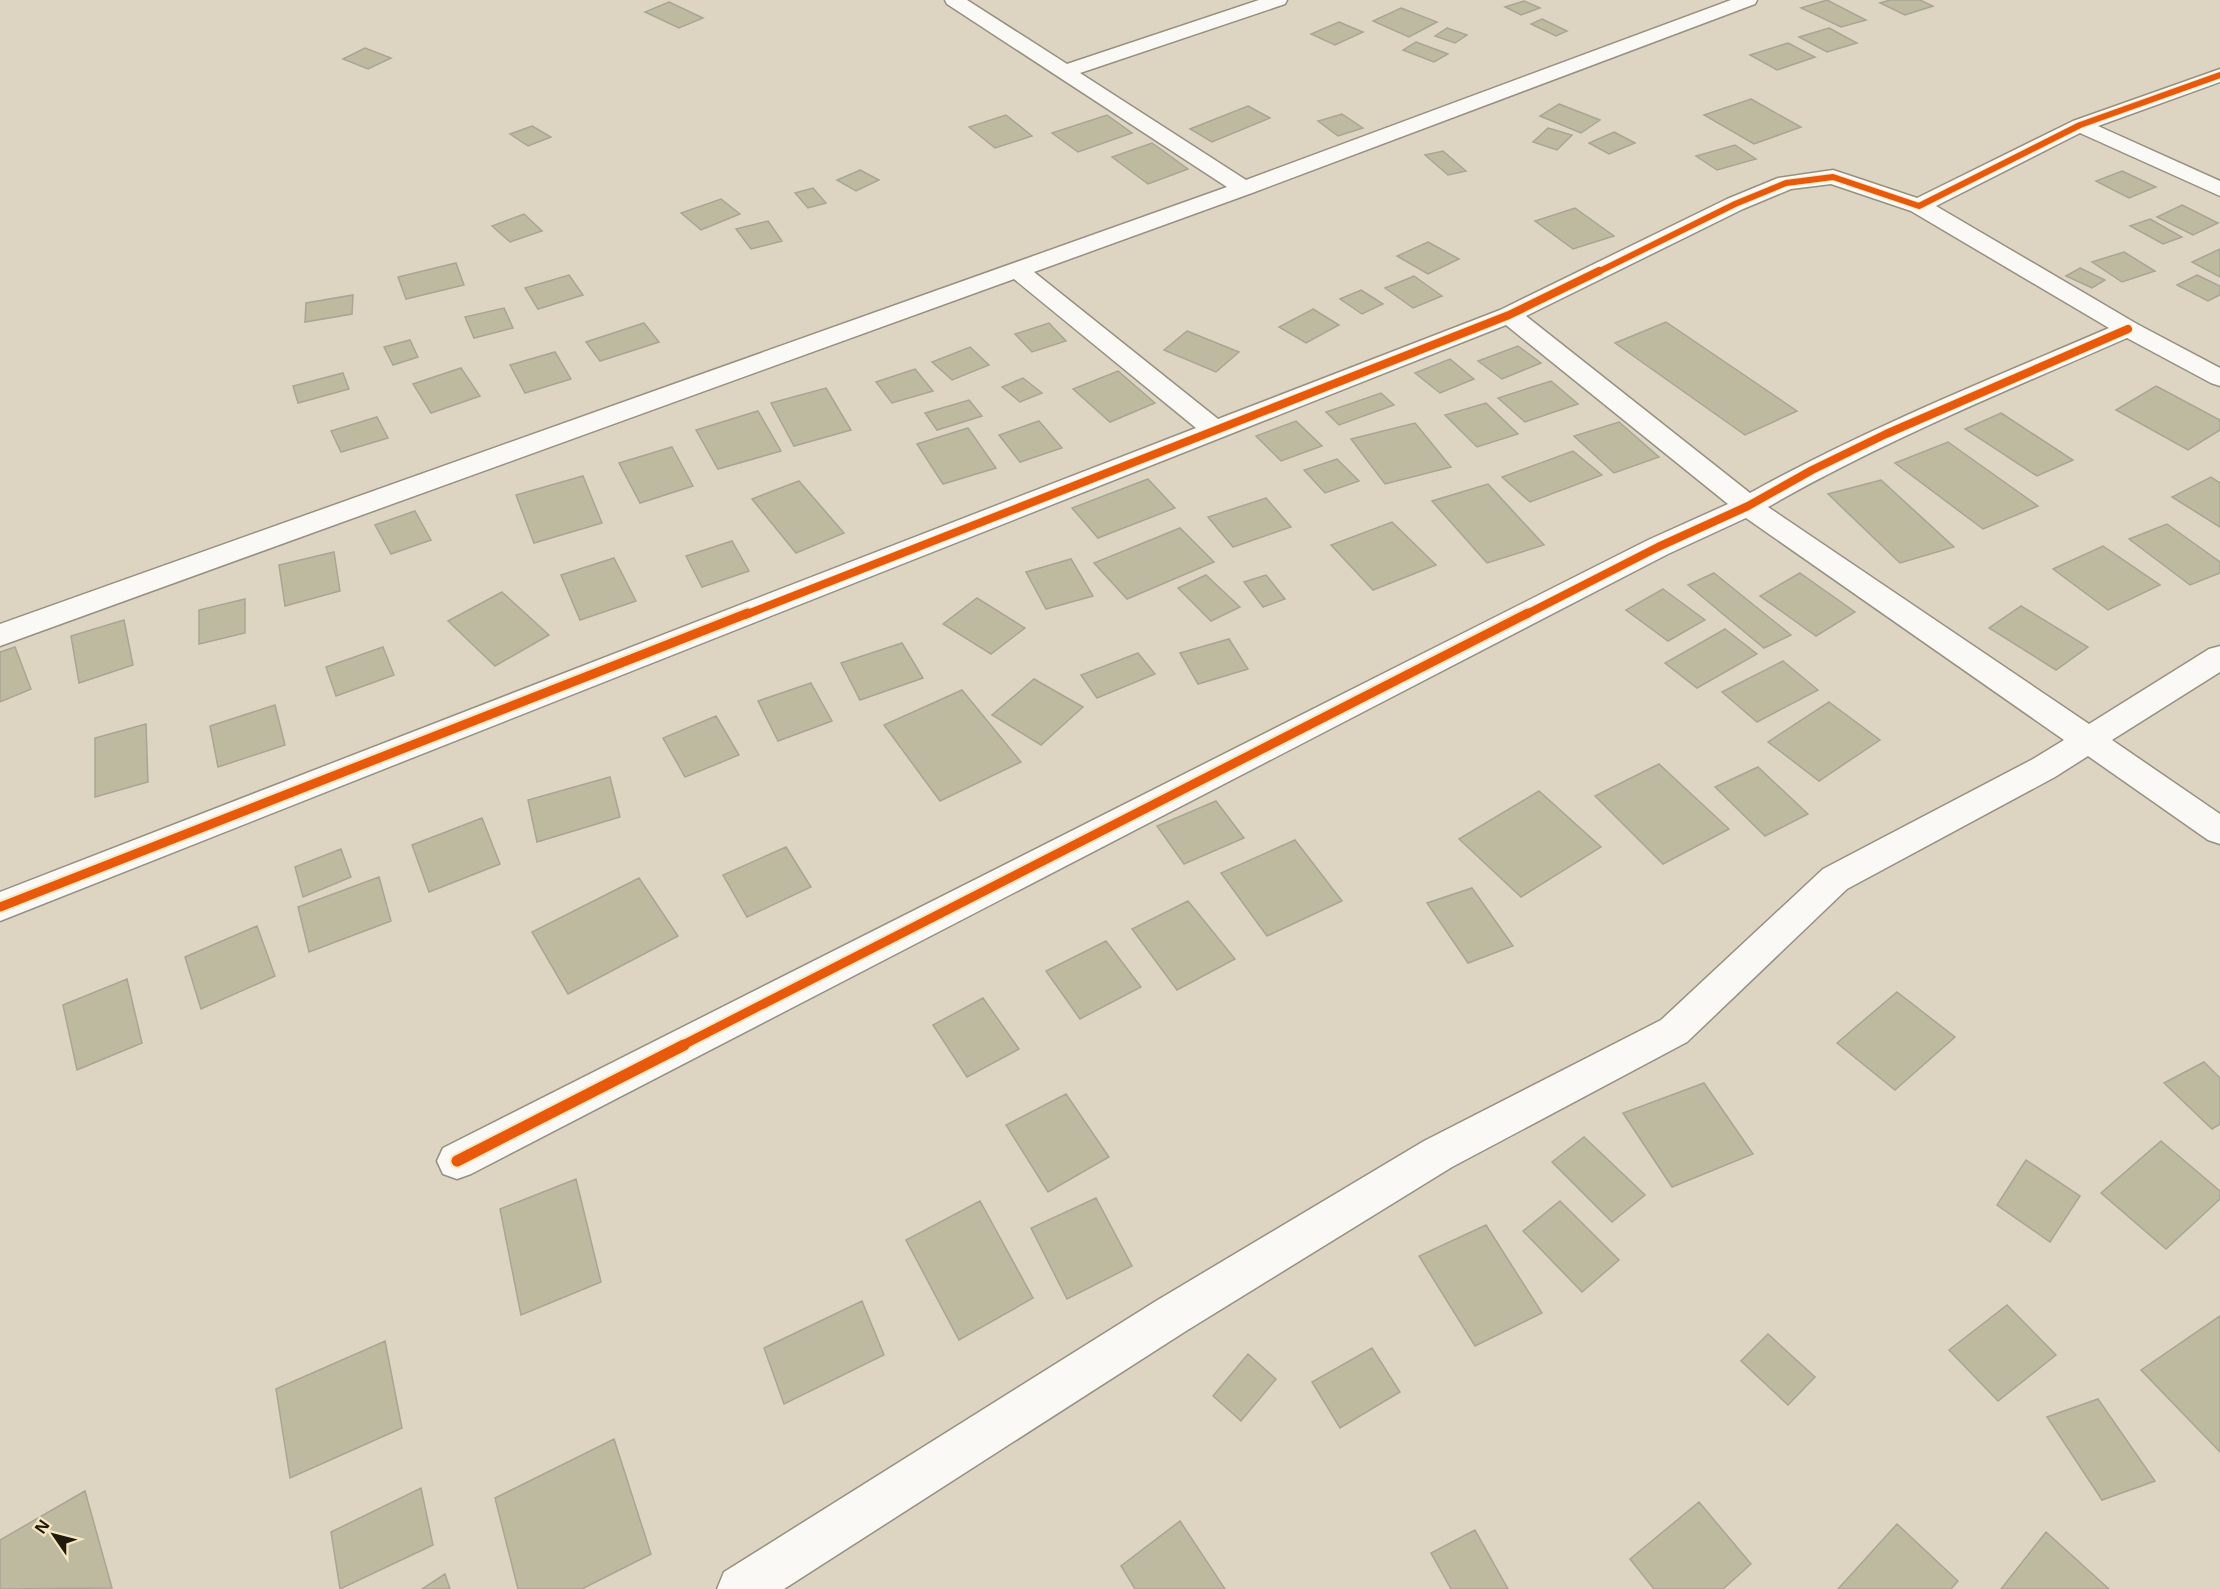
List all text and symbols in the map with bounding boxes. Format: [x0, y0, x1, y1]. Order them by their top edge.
north arrow [24, 1505, 84, 1565]
text: N [29, 1515, 54, 1538]

